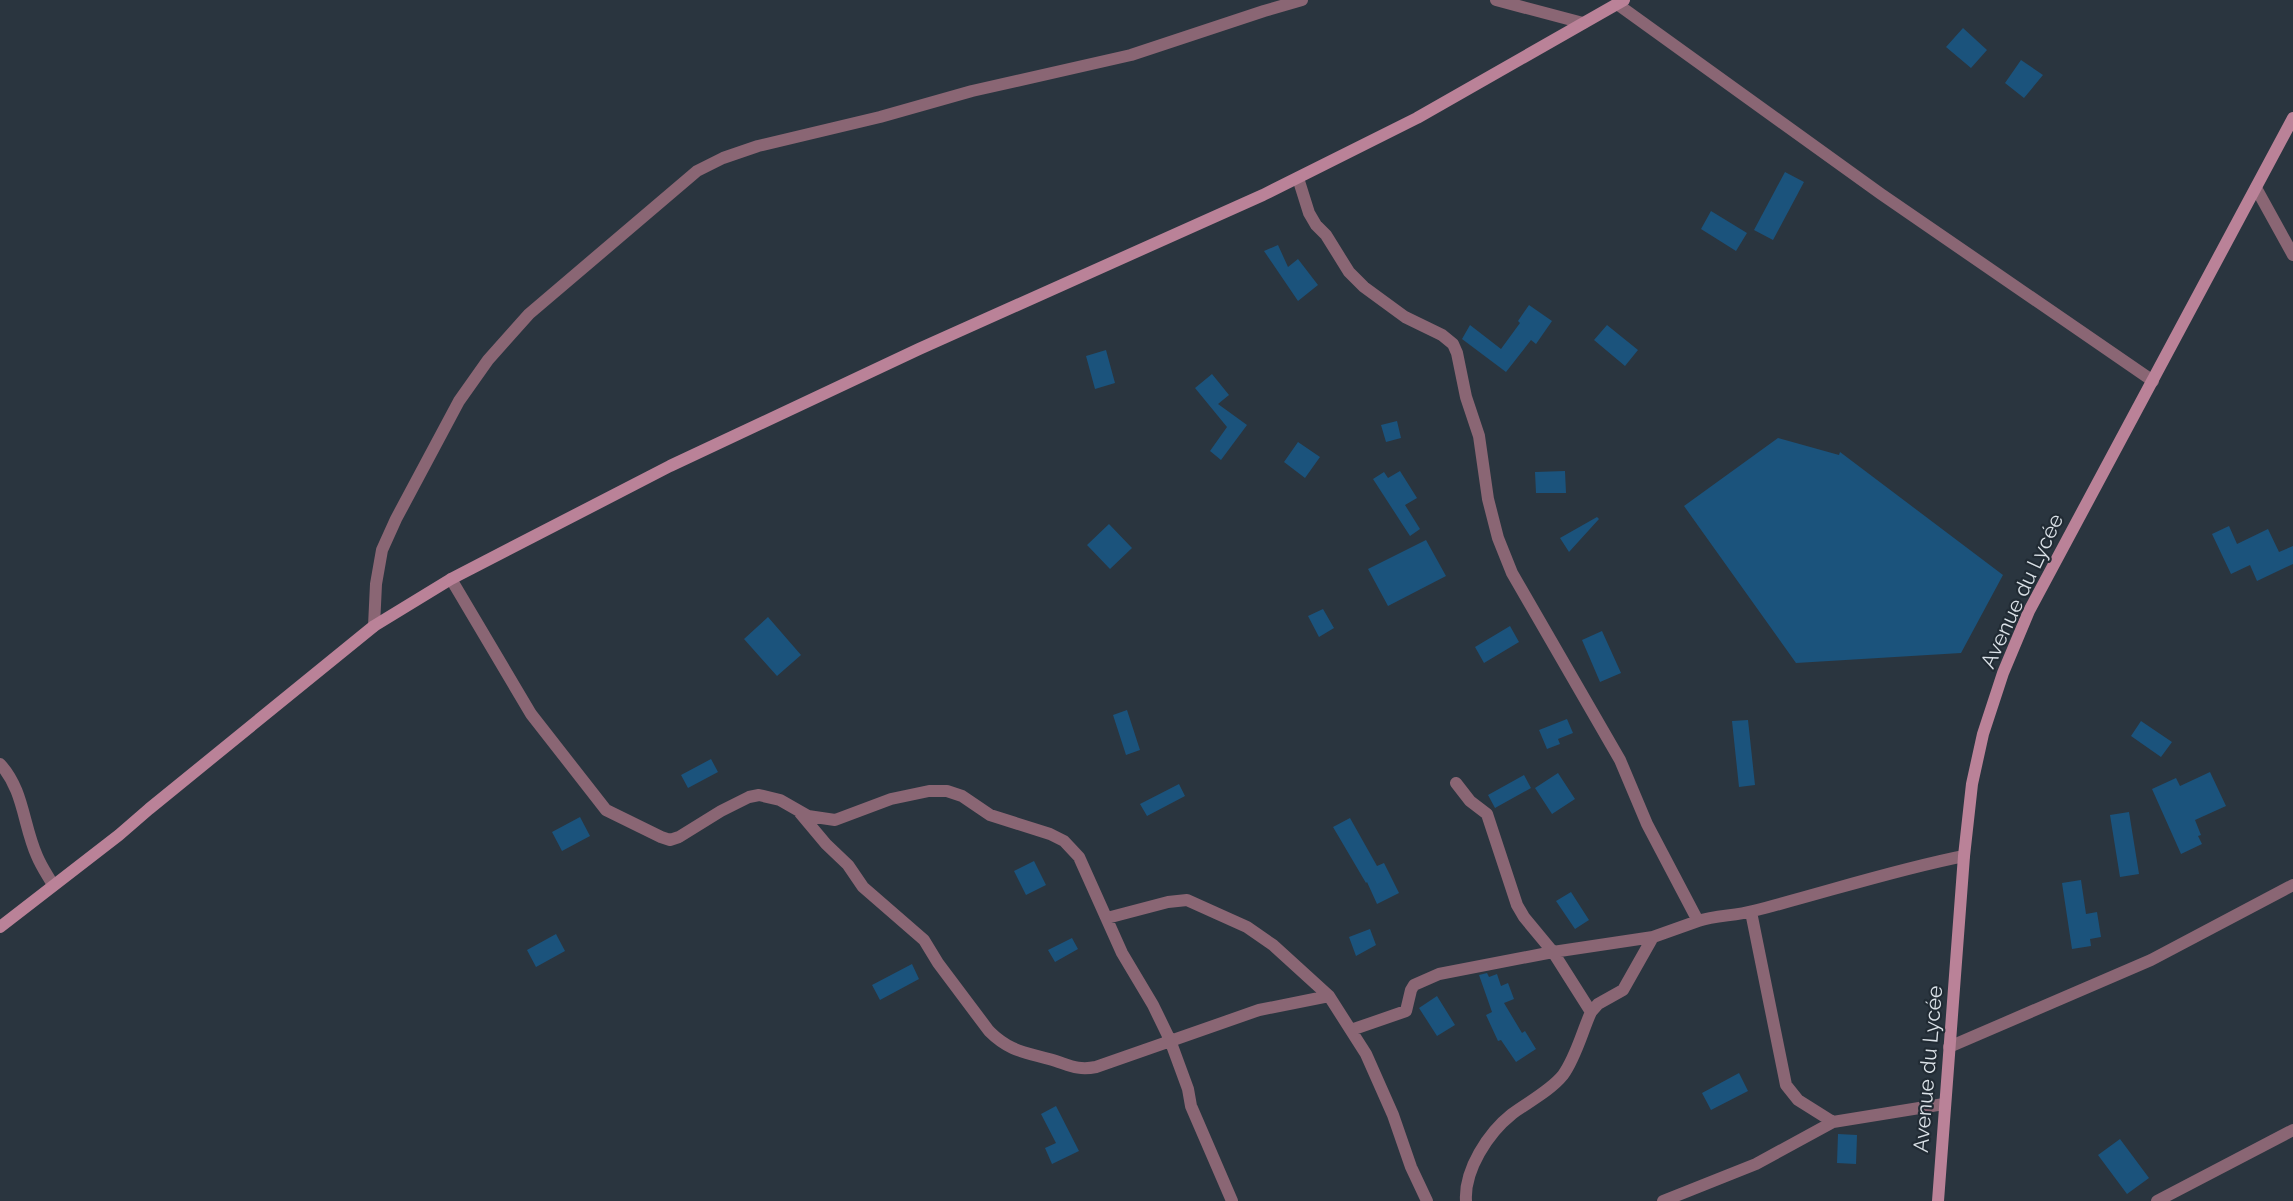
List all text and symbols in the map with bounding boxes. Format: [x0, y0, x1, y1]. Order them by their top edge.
street label: Avenue du Lycée [1975, 510, 2068, 672]
street label: Avenue du Lycée [1908, 984, 1947, 1154]

